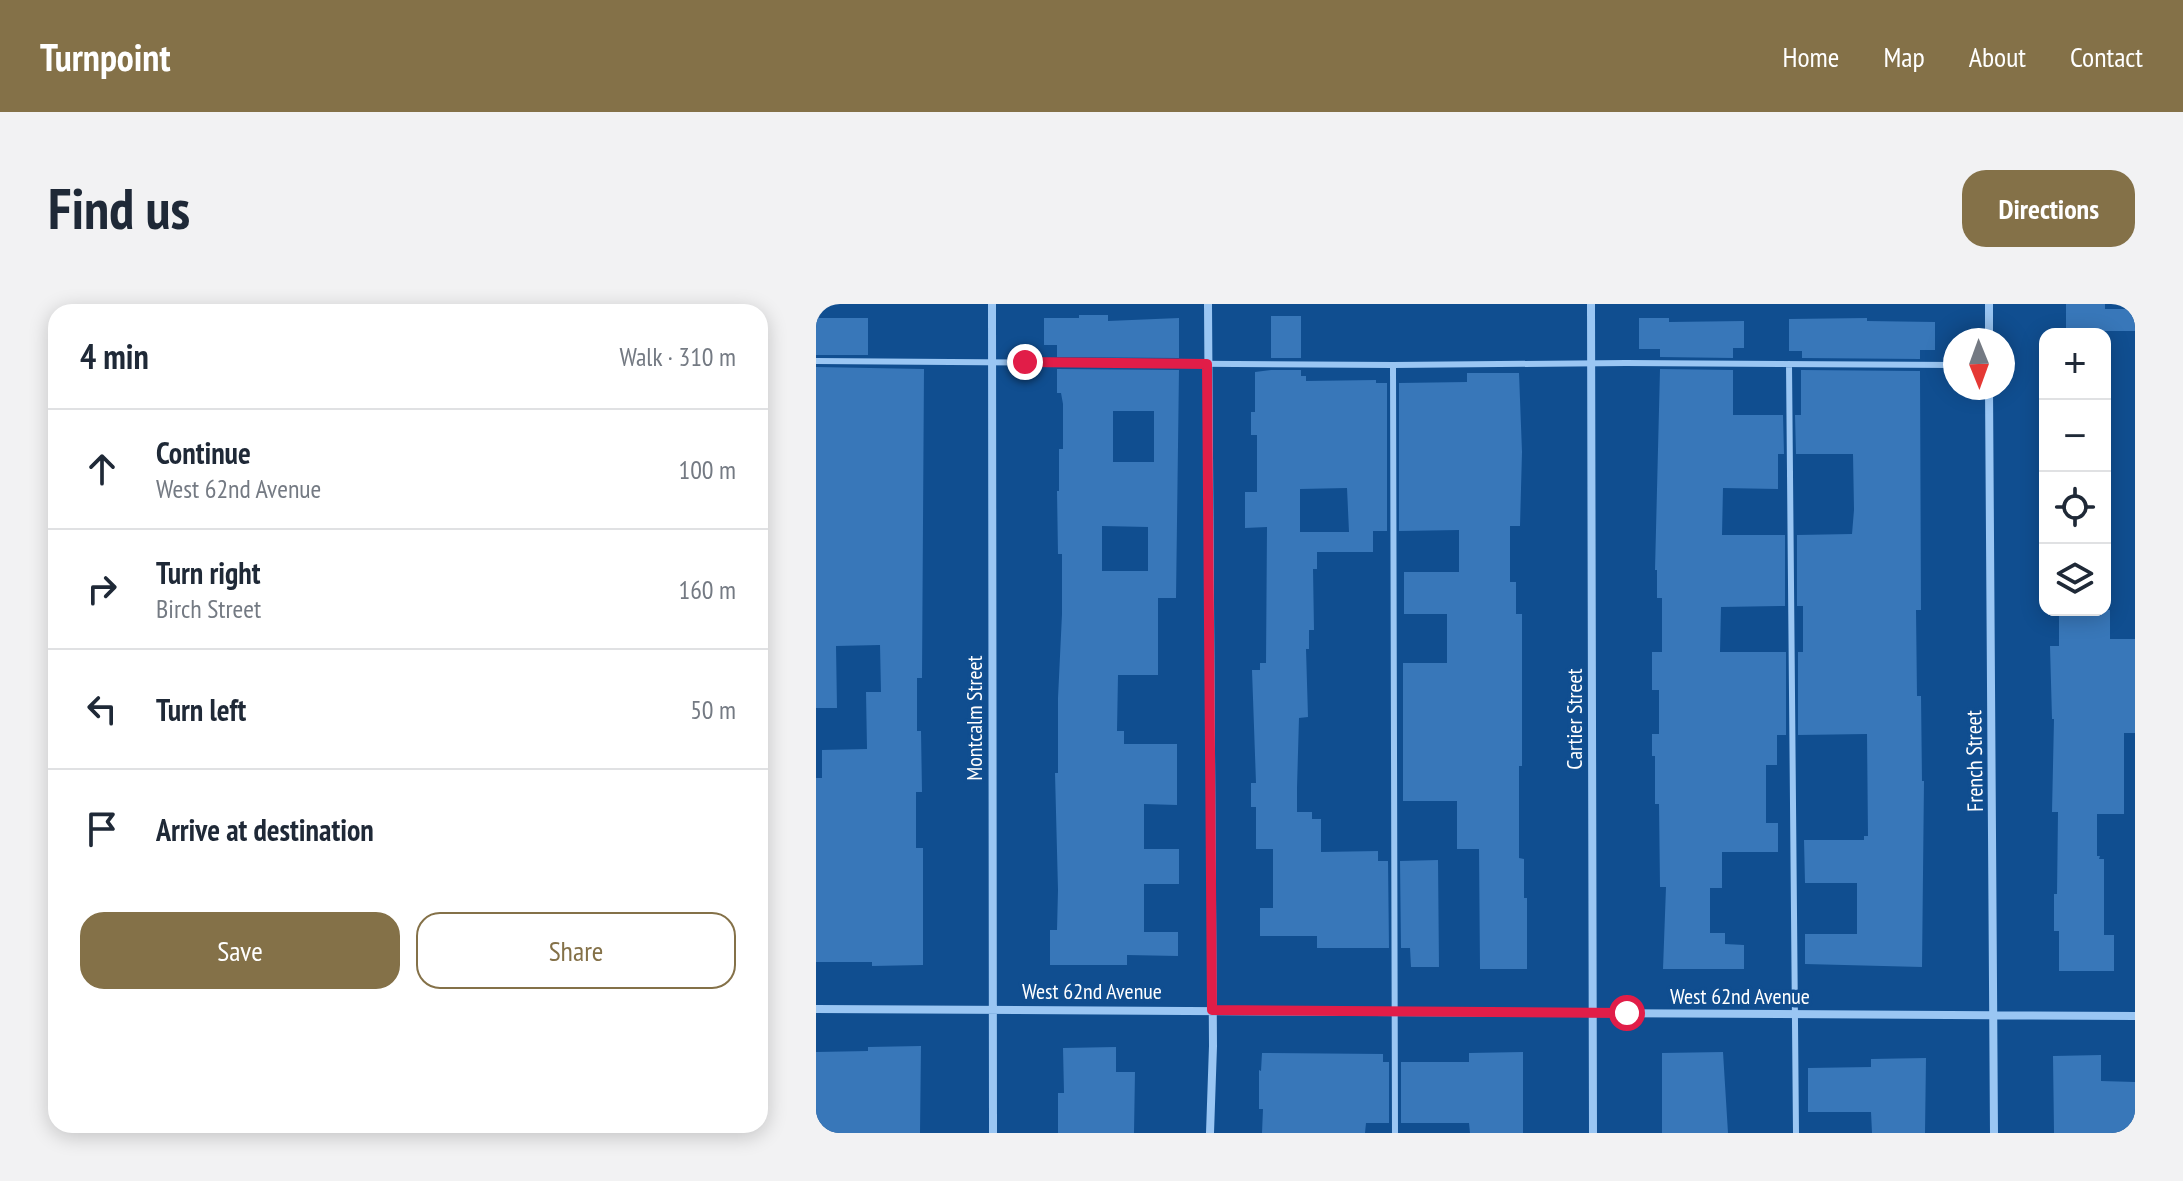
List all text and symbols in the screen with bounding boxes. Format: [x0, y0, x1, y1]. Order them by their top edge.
text: Turnpoint [40, 32, 170, 81]
text: Home [1783, 38, 1839, 75]
text: Map [1883, 38, 1925, 75]
text: About [1969, 38, 2026, 75]
text: Contact [2070, 38, 2143, 75]
button: Directions [1962, 170, 2135, 247]
text: Find us [48, 172, 190, 244]
north arrow [1943, 328, 2015, 400]
map controls [2039, 328, 2111, 616]
button: + [2039, 328, 2111, 400]
text: 4 min [80, 334, 149, 378]
text: Walk · 310 m [619, 340, 736, 373]
route end [1007, 344, 1043, 380]
button: − [2039, 400, 2111, 472]
text: Continue [156, 433, 251, 472]
icon: ahead [80, 447, 124, 491]
text: 100 m [678, 453, 736, 486]
text: West 62nd Avenue [156, 472, 321, 505]
button: locate [2039, 472, 2111, 544]
button: layers [2039, 544, 2111, 616]
text: Turn right [156, 553, 260, 592]
icon: right [80, 567, 124, 611]
text: 160 m [678, 573, 736, 606]
text: Birch Street [156, 592, 261, 625]
street label: Montcalm Street [960, 655, 988, 781]
street label: Cartier Street [1560, 668, 1588, 770]
icon: left [80, 687, 124, 731]
text: Turn left [156, 690, 246, 729]
text: 50 m [690, 693, 736, 726]
street label: French Street [1959, 710, 1989, 812]
icon: arrive [80, 807, 124, 851]
text: Arrive at destination [156, 810, 374, 849]
button: Save [80, 912, 400, 989]
button: Share [416, 912, 736, 989]
street label: West 62nd Avenue [1022, 977, 1162, 1005]
street label: West 62nd Avenue [1670, 982, 1810, 1010]
route start [1609, 995, 1645, 1031]

